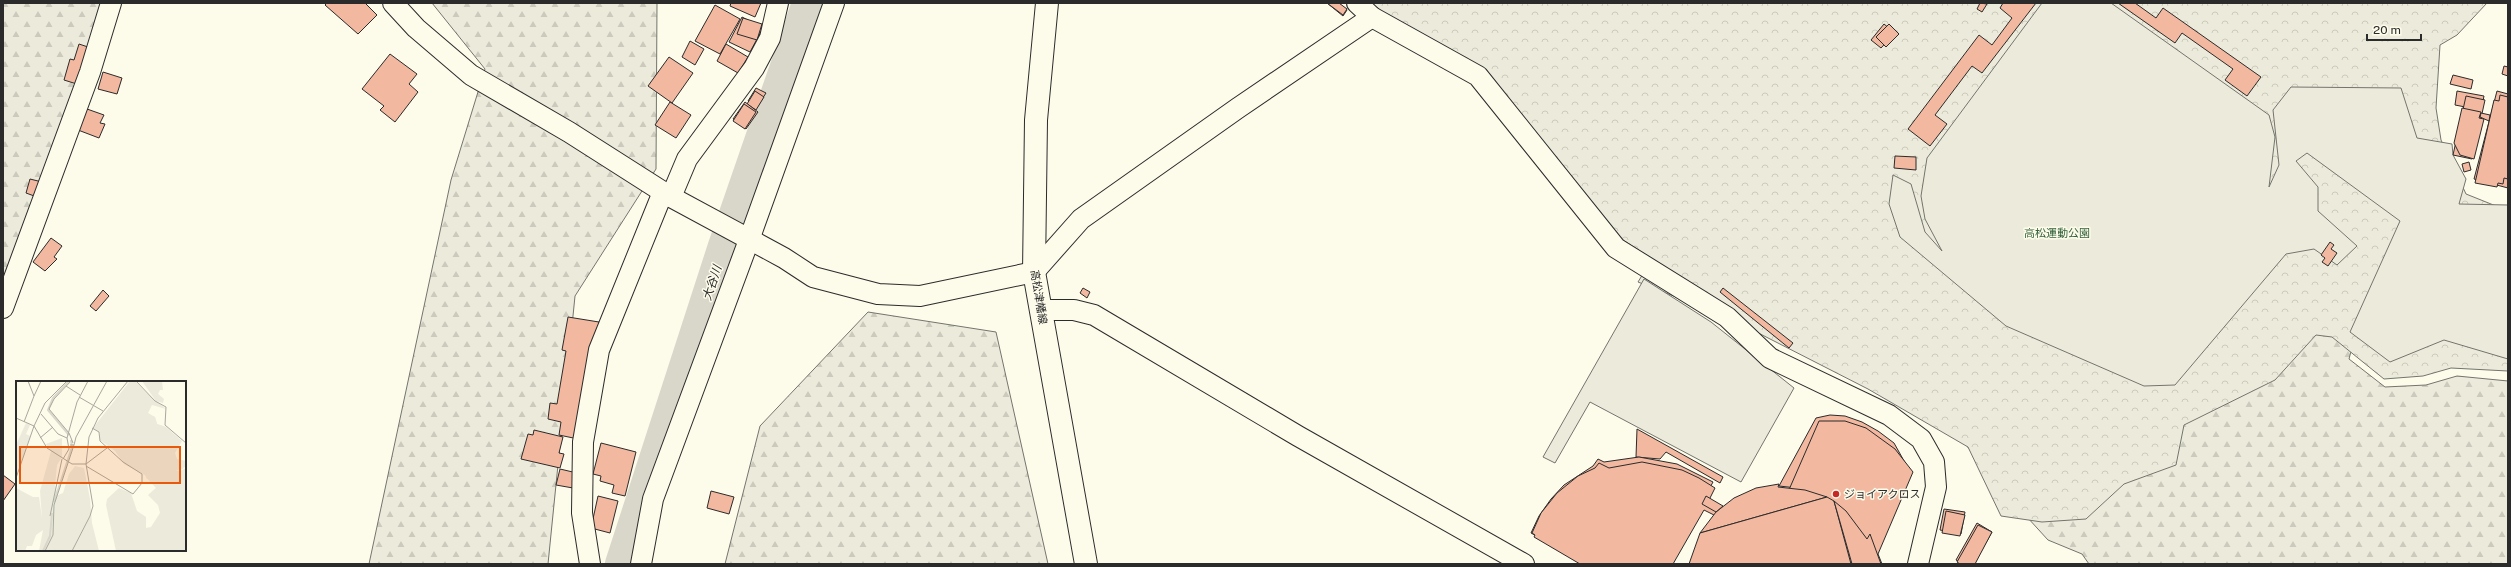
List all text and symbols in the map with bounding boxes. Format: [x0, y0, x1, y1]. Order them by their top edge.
scale bar [2367, 16, 2421, 42]
text: 20 m [2373, 23, 2401, 37]
park label: 高松運動公園 [2024, 227, 2090, 239]
water label: 大谷川 [700, 262, 725, 302]
street label: 高松津幡線 [1029, 269, 1049, 325]
inset map [16, 381, 186, 551]
place label: ジョイアクロス [1844, 488, 1920, 500]
marker: ジョイアクロス [1831, 489, 1841, 499]

